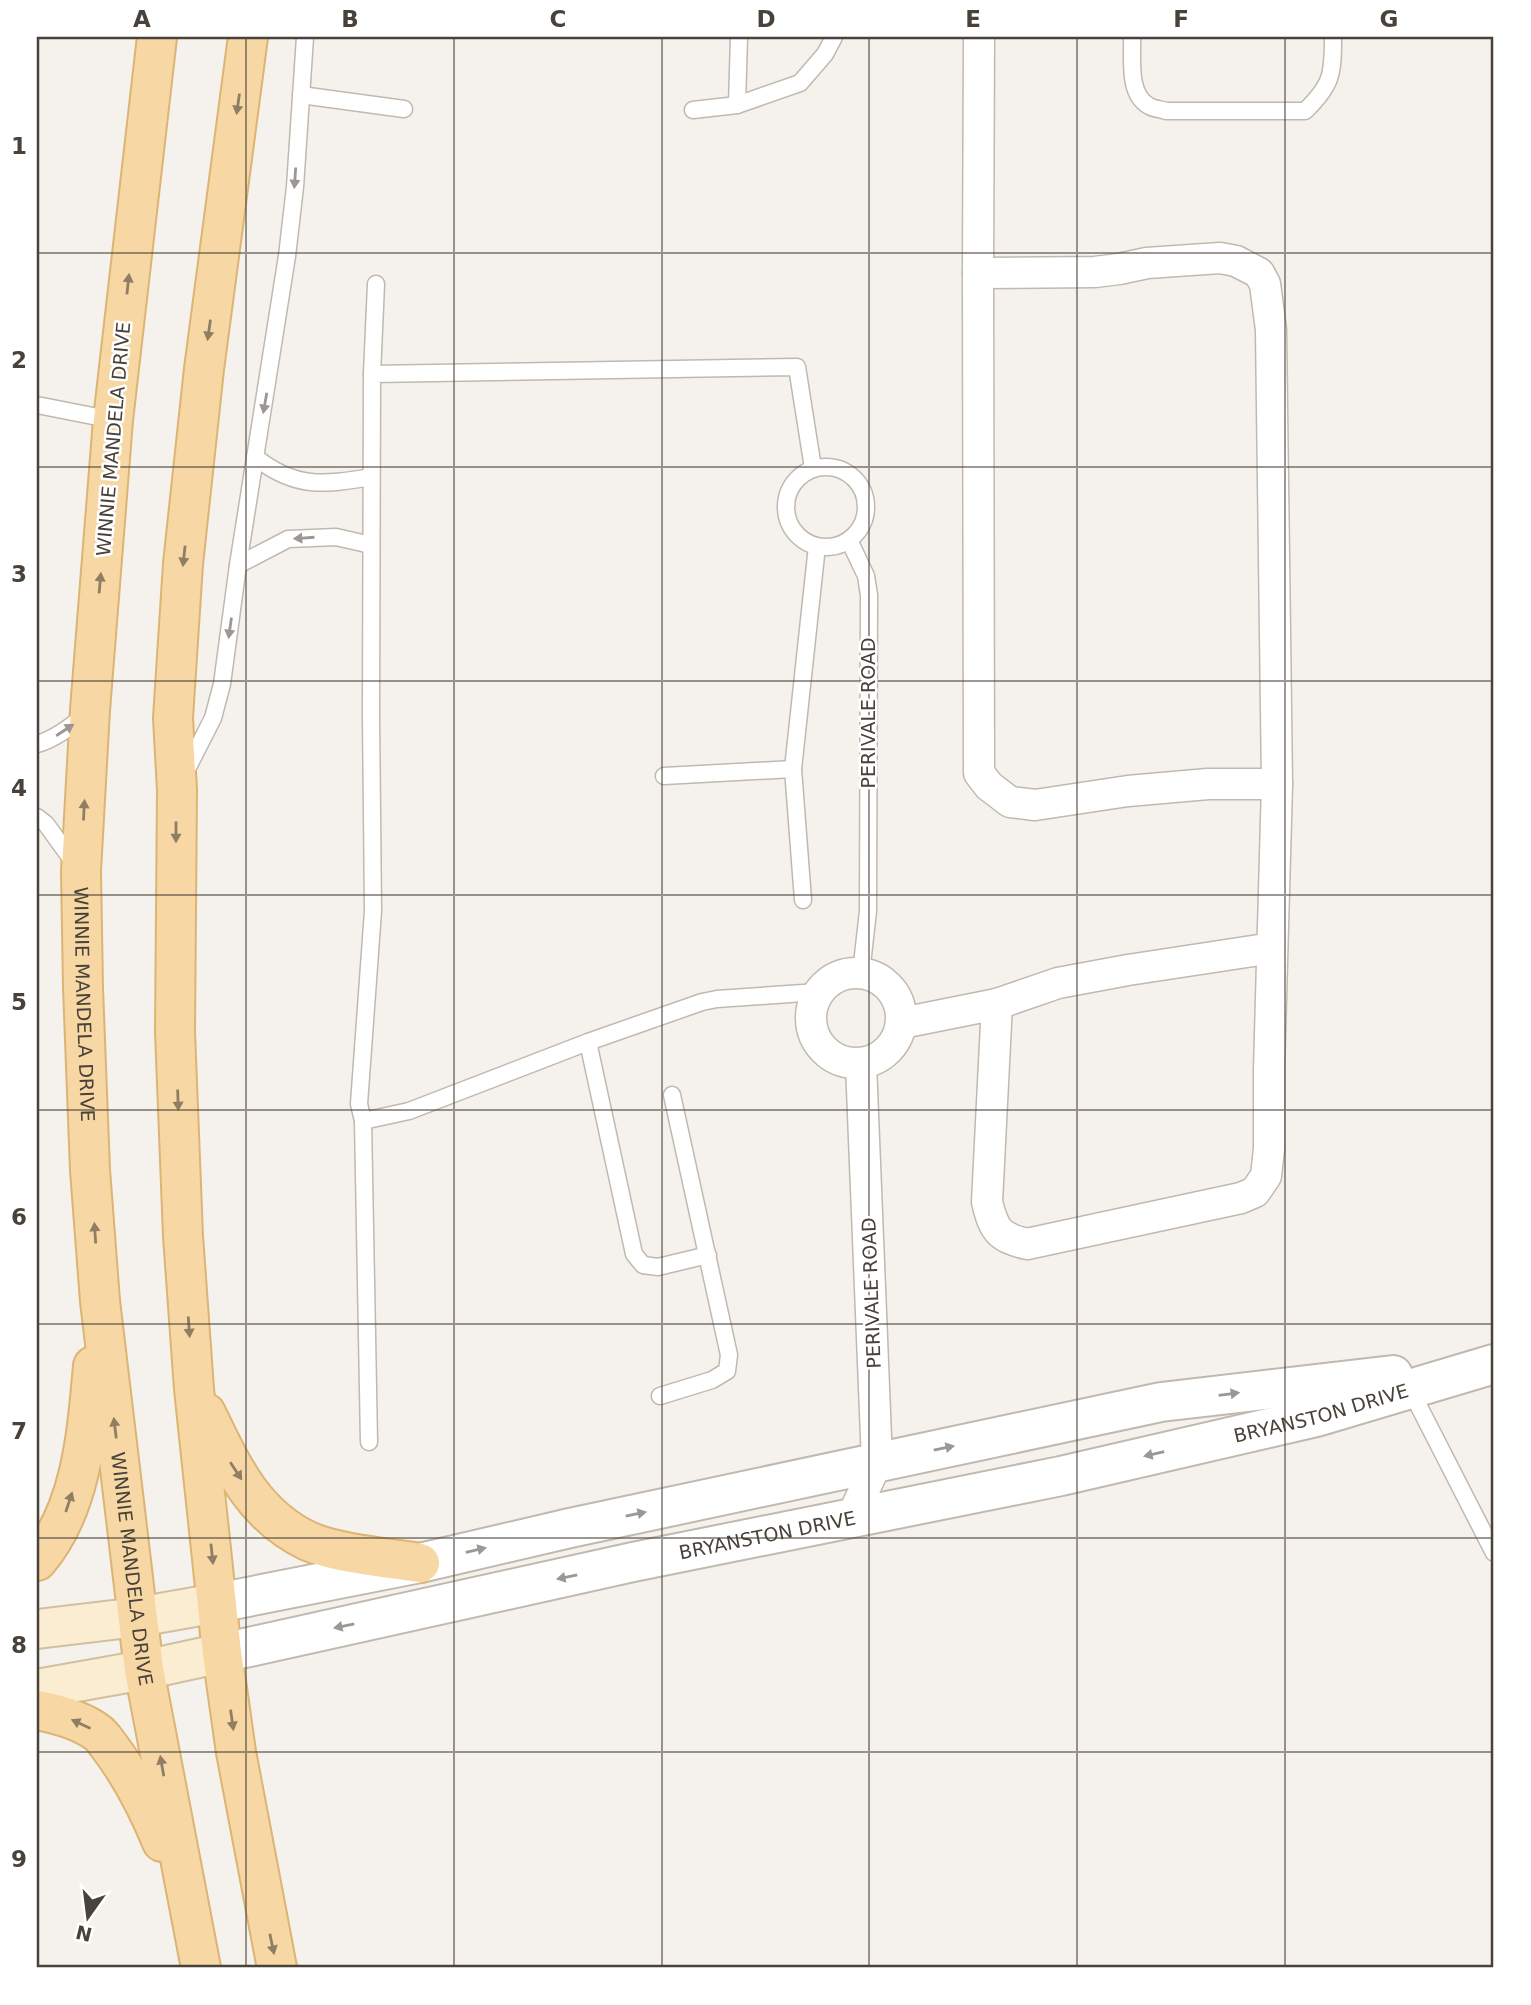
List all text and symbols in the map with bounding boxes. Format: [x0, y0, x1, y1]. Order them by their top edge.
text: A [133, 6, 151, 32]
text: B [341, 6, 359, 32]
text: C [550, 6, 566, 32]
text: D [756, 6, 776, 32]
text: E [965, 6, 981, 32]
text: F [1173, 6, 1189, 32]
text: G [1380, 6, 1398, 32]
one-way arrow [233, 93, 244, 115]
text: 1 [11, 133, 27, 159]
one-way arrow [289, 167, 300, 189]
one-way arrow [123, 273, 134, 295]
one-way arrow [203, 319, 214, 341]
street label: WINNIE MANDELA DRIVE [92, 321, 134, 557]
text: 2 [11, 347, 27, 373]
one-way arrow [259, 393, 270, 415]
one-way arrow [293, 533, 315, 544]
one-way arrow [178, 545, 189, 567]
text: 3 [11, 561, 27, 587]
one-way arrow [95, 572, 106, 594]
one-way arrow [224, 617, 235, 639]
street label: PERIVALE ROAD [857, 637, 879, 789]
one-way arrow [55, 723, 74, 736]
text: 4 [11, 775, 27, 801]
one-way arrow [79, 799, 90, 821]
one-way arrow [171, 821, 182, 843]
street label: WINNIE MANDELA DRIVE [70, 886, 99, 1122]
text: 5 [11, 989, 27, 1015]
one-way arrow [172, 1089, 183, 1111]
text: 6 [11, 1204, 27, 1230]
street label: PERIVALE ROAD [857, 1217, 885, 1369]
one-way arrow [89, 1222, 100, 1244]
one-way arrow [184, 1317, 195, 1339]
street label: BRYANSTON DRIVE [1232, 1379, 1411, 1447]
one-way arrow [1218, 1388, 1240, 1399]
one-way arrow [110, 1417, 121, 1439]
text: 7 [11, 1418, 27, 1444]
one-way arrow [933, 1442, 955, 1453]
one-way arrow [1143, 1449, 1165, 1460]
street label: WINNIE MANDELA DRIVE [107, 1451, 158, 1688]
one-way arrow [229, 1462, 243, 1480]
one-way arrow [64, 1492, 75, 1513]
street label: BRYANSTON DRIVE [677, 1507, 858, 1563]
one-way arrow [625, 1508, 647, 1519]
one-way arrow [207, 1543, 218, 1565]
one-way arrow [465, 1544, 487, 1555]
one-way arrow [555, 1571, 577, 1582]
one-way arrow [333, 1620, 355, 1631]
text: 8 [11, 1632, 27, 1658]
one-way arrow [227, 1709, 238, 1731]
one-way arrow [71, 1719, 91, 1730]
one-way arrow [156, 1755, 167, 1777]
text: 9 [11, 1846, 27, 1872]
north arrow [52, 1882, 122, 1952]
text: N [74, 1921, 94, 1946]
one-way arrow [266, 1933, 277, 1955]

